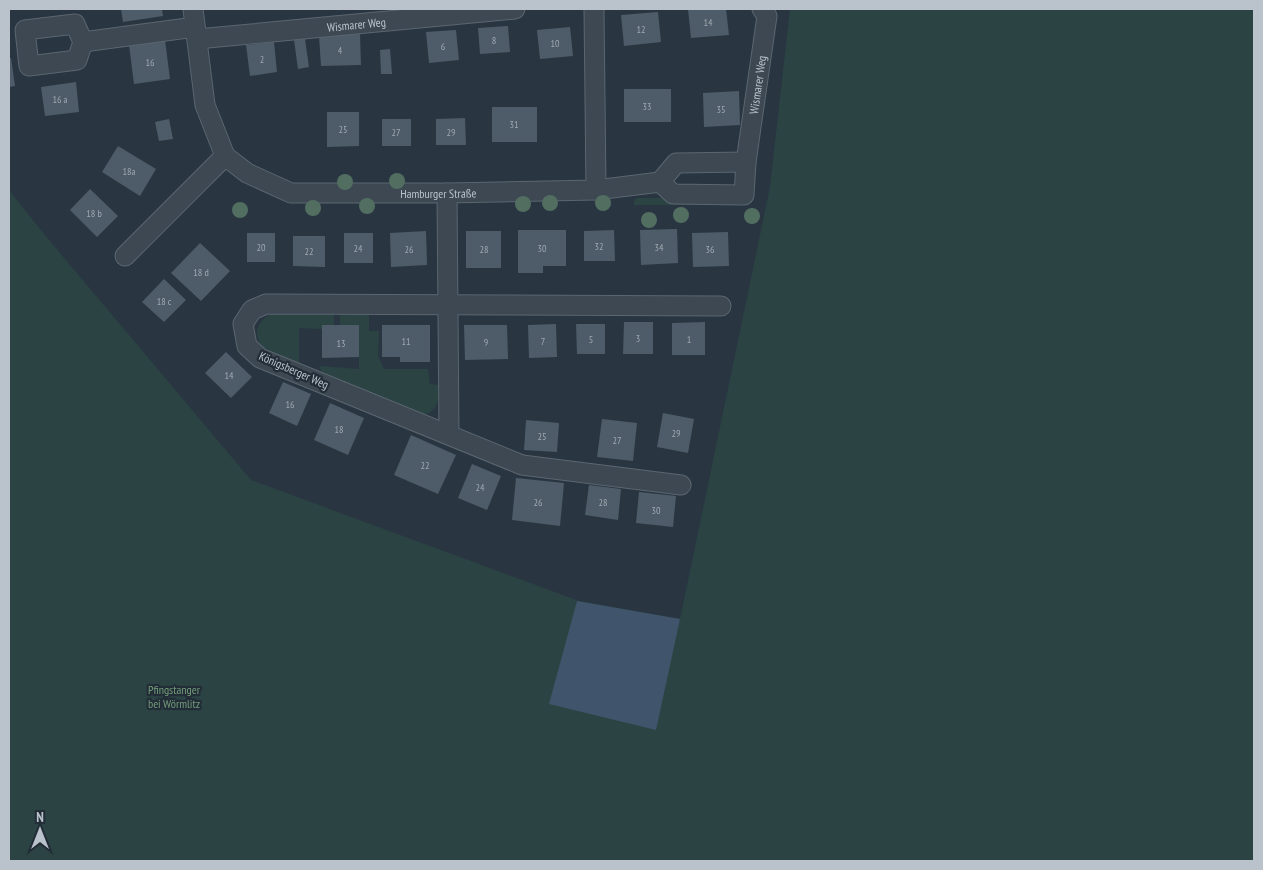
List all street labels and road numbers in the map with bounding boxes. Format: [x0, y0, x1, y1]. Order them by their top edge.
street label: Wismarer Weg [326, 14, 386, 34]
street label: Wismarer Weg [745, 55, 769, 115]
street label: Hamburger Straße [400, 185, 477, 201]
street label: Königsberger Weg [257, 348, 331, 392]

